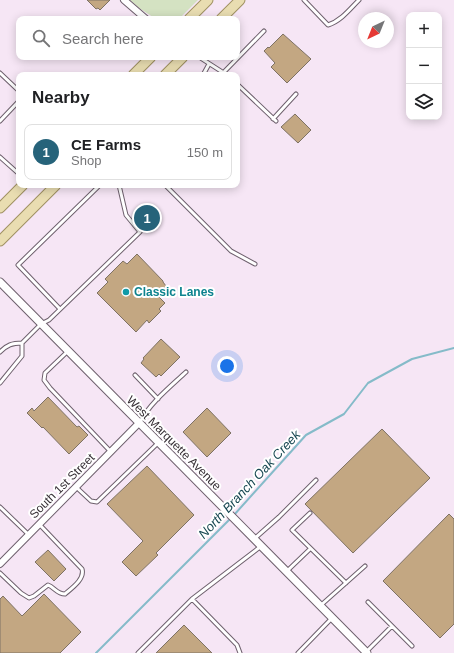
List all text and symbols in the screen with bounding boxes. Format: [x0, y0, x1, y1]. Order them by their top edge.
north arrow [358, 12, 394, 48]
map controls [406, 12, 442, 120]
button: + [406, 12, 442, 48]
search box [16, 16, 240, 60]
icon: search [30, 27, 52, 49]
text: Search here [62, 30, 144, 47]
button: − [406, 48, 442, 84]
button: layers [406, 84, 442, 120]
text: Nearby [32, 88, 90, 107]
text: CE Farms [71, 136, 141, 153]
text: 1 [42, 145, 50, 160]
text: 150 m [187, 145, 223, 160]
text: Shop [71, 153, 101, 168]
pin: 1 [134, 203, 160, 233]
place label: Classic Lanes [134, 285, 214, 299]
marker: Classic Lanes [121, 287, 131, 297]
your location [217, 356, 237, 376]
street label: West Marquette Avenue [124, 393, 224, 493]
water label: North Branch Oak Creek [195, 426, 304, 542]
street label: South 1st Street [27, 450, 98, 521]

